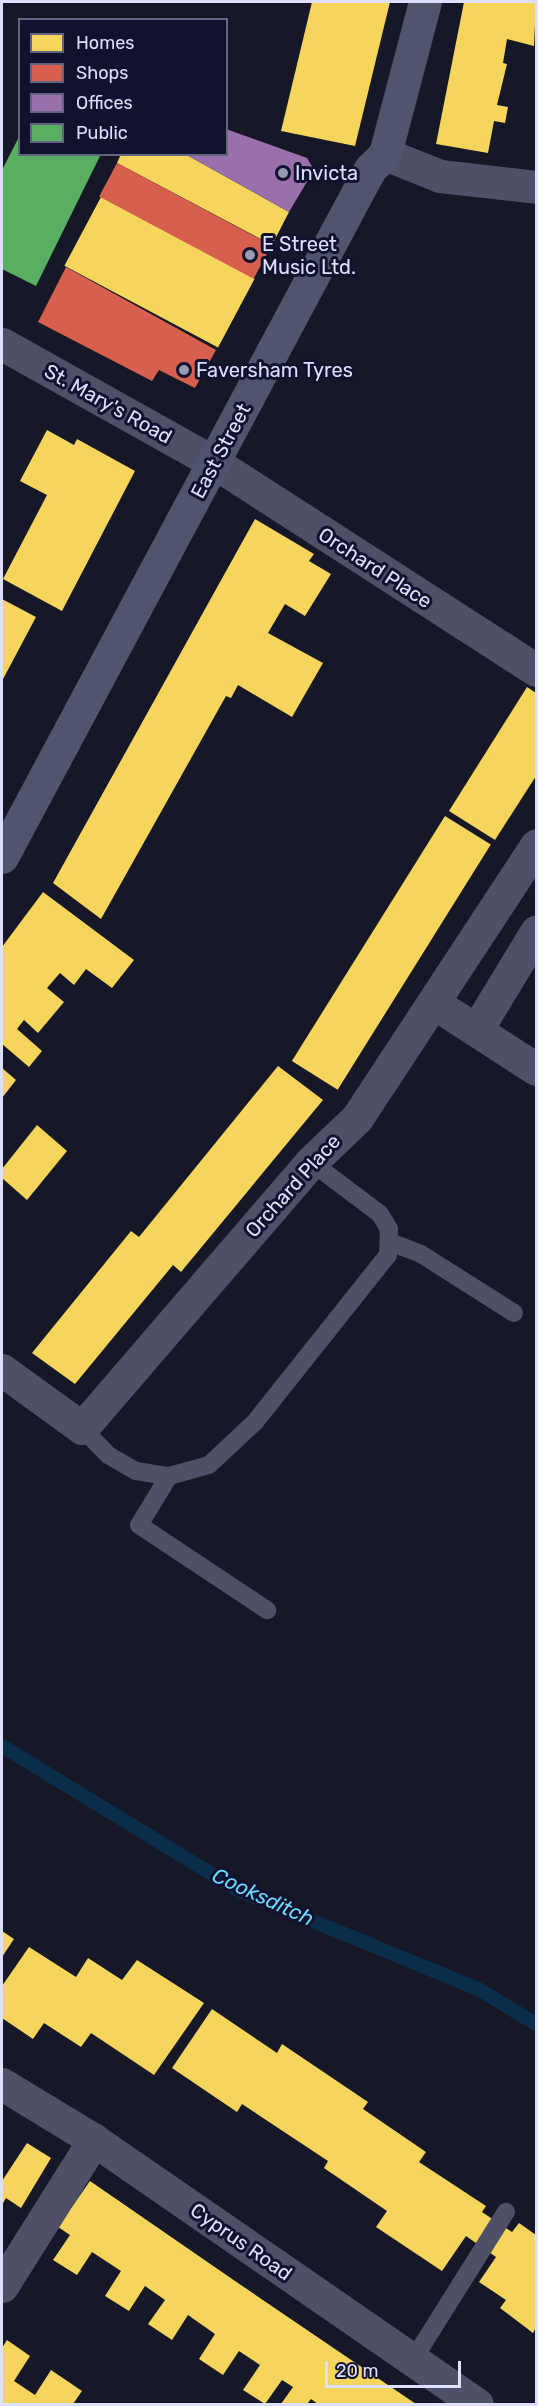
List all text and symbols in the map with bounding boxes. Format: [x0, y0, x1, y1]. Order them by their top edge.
legend [18, 18, 228, 156]
text: Homes [76, 32, 134, 54]
text: Shops [76, 62, 128, 84]
text: Offices [76, 92, 133, 114]
text: Public [76, 122, 128, 144]
place label: Invicta [295, 161, 358, 185]
marker: Invicta [276, 166, 290, 180]
place label: E Street Music Ltd. [262, 232, 356, 279]
marker: E Street Music Ltd. [243, 248, 257, 262]
place label: Faversham Tyres [196, 358, 353, 382]
street label: St. Mary's Road [40, 359, 176, 449]
marker: Faversham Tyres [177, 363, 191, 377]
street label: East Street [186, 400, 256, 502]
street label: Orchard Place [314, 522, 436, 614]
street label: Orchard Place [240, 1130, 346, 1242]
water label: Cooksditch [208, 1862, 318, 1932]
street label: Cyprus Road [186, 2198, 296, 2286]
scale bar [328, 2349, 464, 2387]
text: 20 m [336, 2360, 378, 2382]

